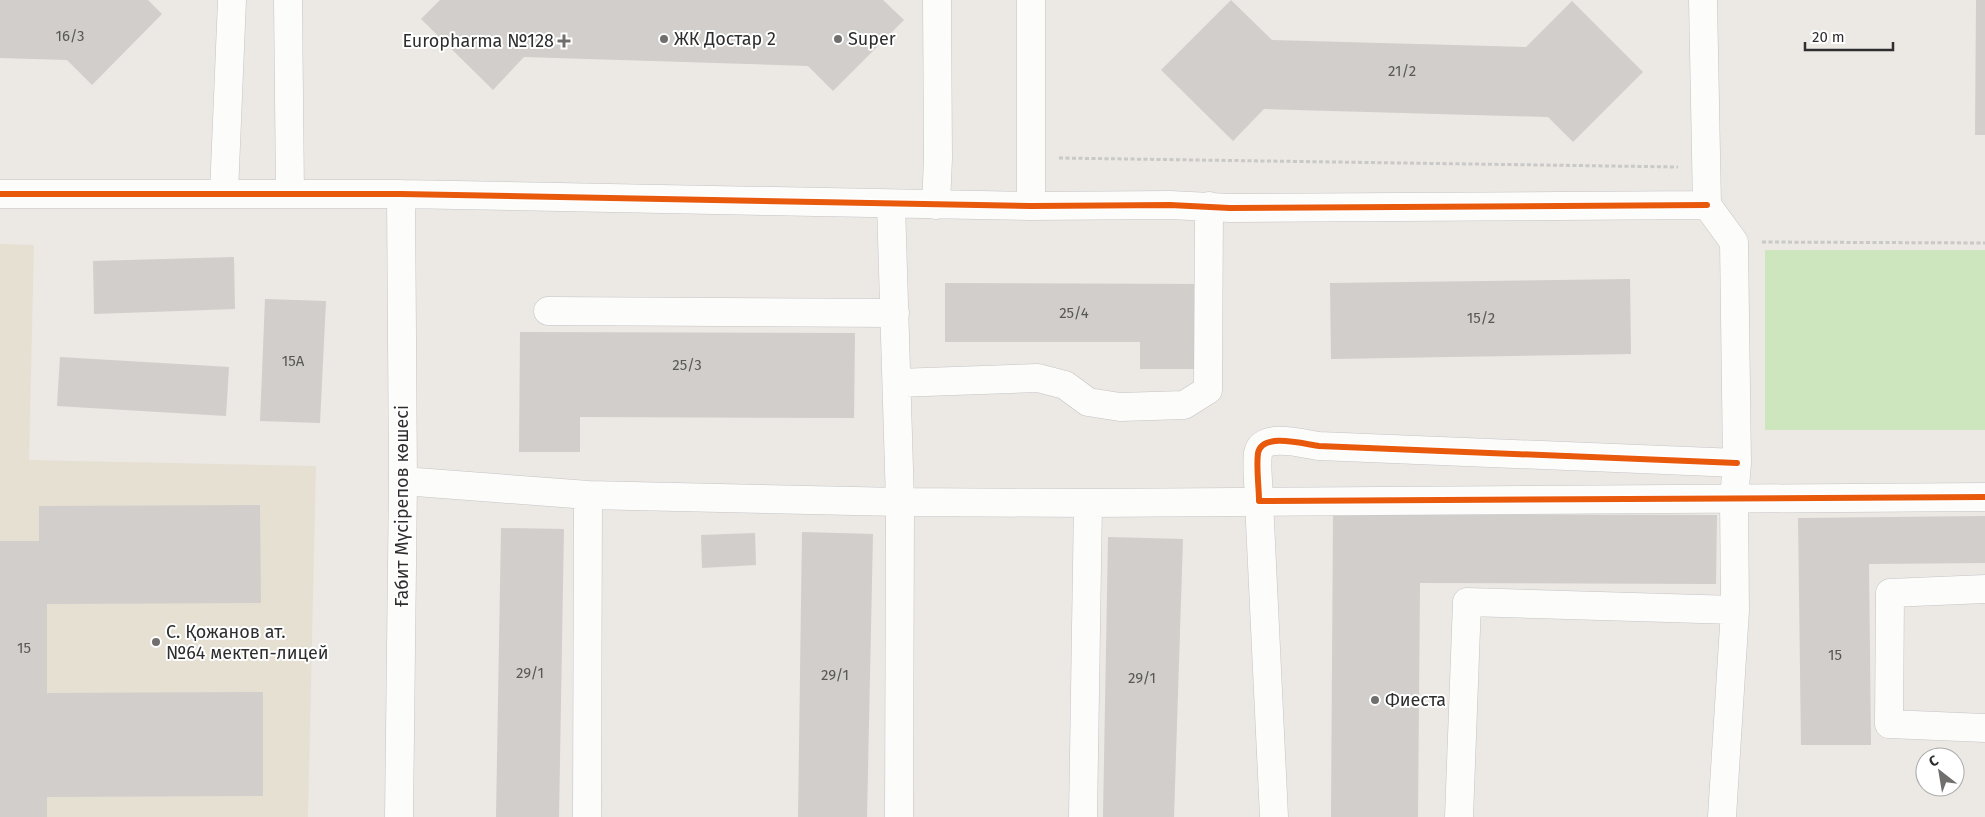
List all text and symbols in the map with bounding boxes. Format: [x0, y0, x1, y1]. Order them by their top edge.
scale bar [1805, 20, 1892, 52]
house number: 16/3 [55, 27, 85, 45]
place label: ЖК Достар 2 [674, 28, 776, 50]
place label: Super [848, 28, 896, 50]
text: 20 m [1812, 28, 1845, 46]
place label: Europharma №128 [402, 30, 554, 52]
marker: ЖК Достар 2 [658, 33, 670, 45]
marker: Super [832, 33, 844, 45]
marker: Europharma №128 [558, 35, 570, 47]
house number: 21/2 [1388, 62, 1416, 80]
house number: 25/4 [1059, 304, 1089, 322]
house number: 15/2 [1467, 309, 1495, 327]
house number: 15А [282, 352, 305, 370]
house number: 25/3 [672, 356, 702, 374]
street label: Ғабит Мүсірепов көшесі [391, 405, 413, 607]
place label: С. Қожанов ат. №64 мектеп-лицей [166, 621, 329, 664]
marker: С. Қожанов ат. №64 мектеп-лицей [150, 636, 162, 648]
house number: 15 [17, 639, 31, 657]
house number: 15 [1828, 646, 1842, 664]
house number: 29/1 [516, 664, 544, 682]
house number: 29/1 [821, 666, 849, 684]
house number: 29/1 [1128, 669, 1156, 687]
place label: Фиеста [1385, 689, 1446, 711]
marker: Фиеста [1369, 694, 1381, 706]
north arrow [1915, 747, 1965, 797]
text: С [1926, 752, 1941, 771]

